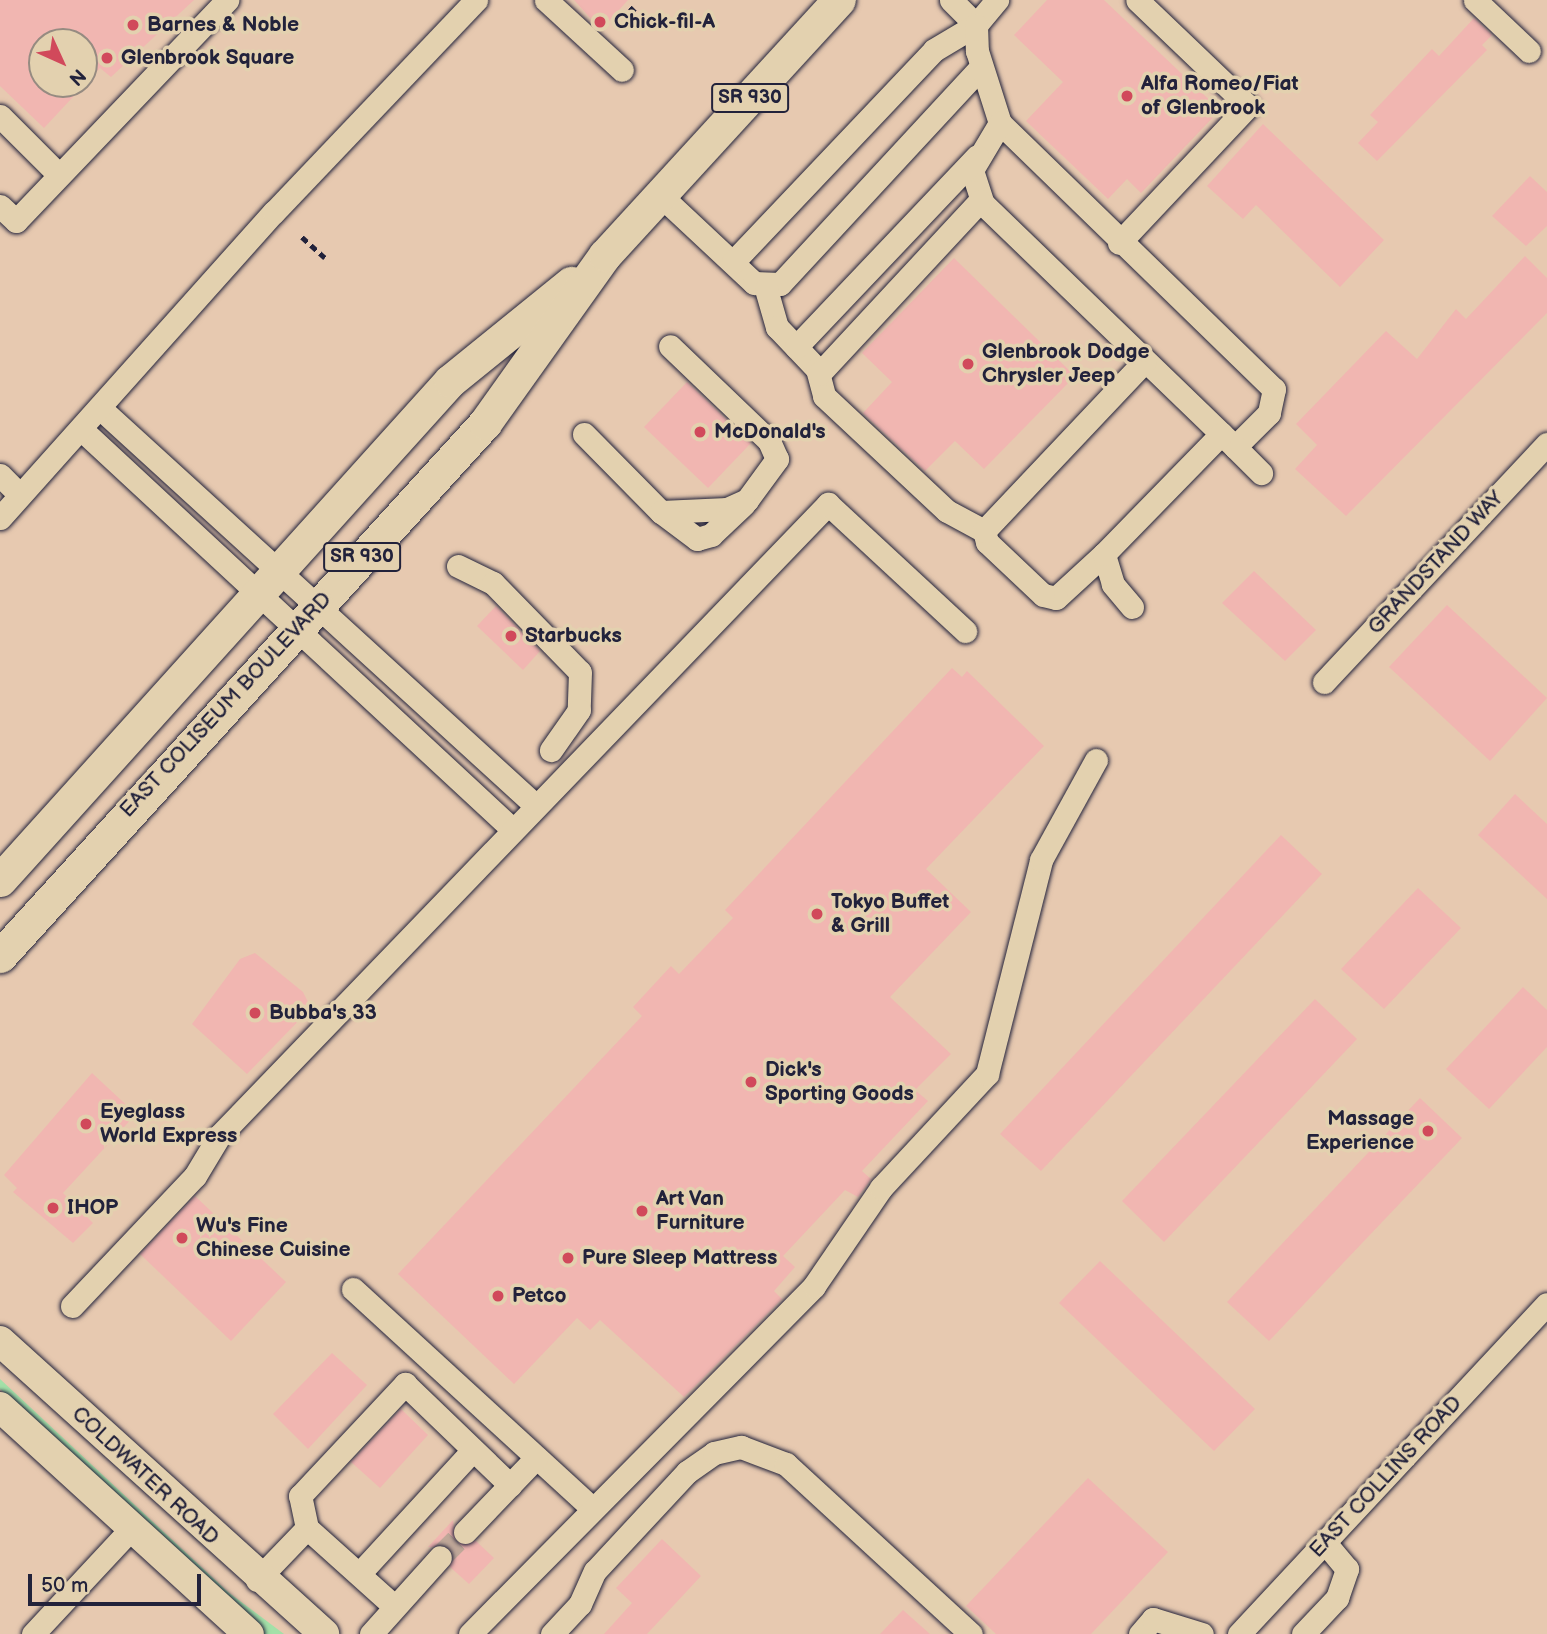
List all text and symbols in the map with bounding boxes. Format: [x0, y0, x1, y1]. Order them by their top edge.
place label: Chick-fil-A [614, 9, 715, 35]
place label: Barnes & Noble [147, 12, 299, 38]
marker: Chick-fil-A [592, 14, 608, 30]
marker: Barnes & Noble [125, 17, 141, 33]
north arrow [28, 28, 98, 98]
place label: Glenbrook Square [121, 45, 294, 71]
marker: Glenbrook Square [99, 50, 115, 66]
text: N [64, 64, 90, 90]
place label: Alfa Romeo/Fiat of Glenbrook [1141, 71, 1299, 121]
road number: SR 930 [710, 82, 790, 114]
marker: Alfa Romeo/Fiat of Glenbrook [1119, 88, 1135, 104]
place label: Glenbrook Dodge Chrysler Jeep [982, 339, 1149, 389]
marker: Glenbrook Dodge Chrysler Jeep [960, 356, 976, 372]
place label: McDonald's [714, 419, 826, 445]
marker: McDonald's [692, 424, 708, 440]
street label: GRANDSTAND WAY [1363, 486, 1509, 640]
road number: SR 930 [322, 542, 402, 572]
street label: EAST COLISEUM BOULEVARD [115, 587, 337, 823]
place label: Starbucks [525, 623, 622, 649]
marker: Starbucks [503, 628, 519, 644]
place label: Tokyo Buffet & Grill [831, 889, 949, 939]
marker: Tokyo Buffet & Grill [809, 906, 825, 922]
place label: Bubba's 33 [269, 1000, 377, 1026]
marker: Bubba's 33 [247, 1005, 263, 1021]
place label: Dick's Sporting Goods [765, 1057, 914, 1107]
marker: Dick's Sporting Goods [743, 1074, 759, 1090]
place label: Eyeglass World Express [100, 1099, 237, 1149]
place label: Massage Experience [1306, 1106, 1414, 1156]
marker: Eyeglass World Express [78, 1116, 94, 1132]
marker: Massage Experience [1420, 1123, 1436, 1139]
place label: Art Van Furniture [656, 1186, 744, 1236]
place label: IHOP [67, 1195, 118, 1221]
marker: IHOP [45, 1200, 61, 1216]
marker: Art Van Furniture [634, 1203, 650, 1219]
place label: Wu's Fine Chinese Cuisine [196, 1213, 350, 1263]
marker: Wu's Fine Chinese Cuisine [174, 1230, 190, 1246]
place label: Pure Sleep Mattress [582, 1245, 777, 1271]
marker: Pure Sleep Mattress [560, 1250, 576, 1266]
place label: Petco [512, 1283, 566, 1309]
marker: Petco [490, 1288, 506, 1304]
street label: EAST COLLINS ROAD [1305, 1391, 1467, 1563]
street label: COLDWATER ROAD [66, 1401, 224, 1551]
scale bar [32, 1560, 205, 1604]
text: 50 m [41, 1573, 88, 1598]

